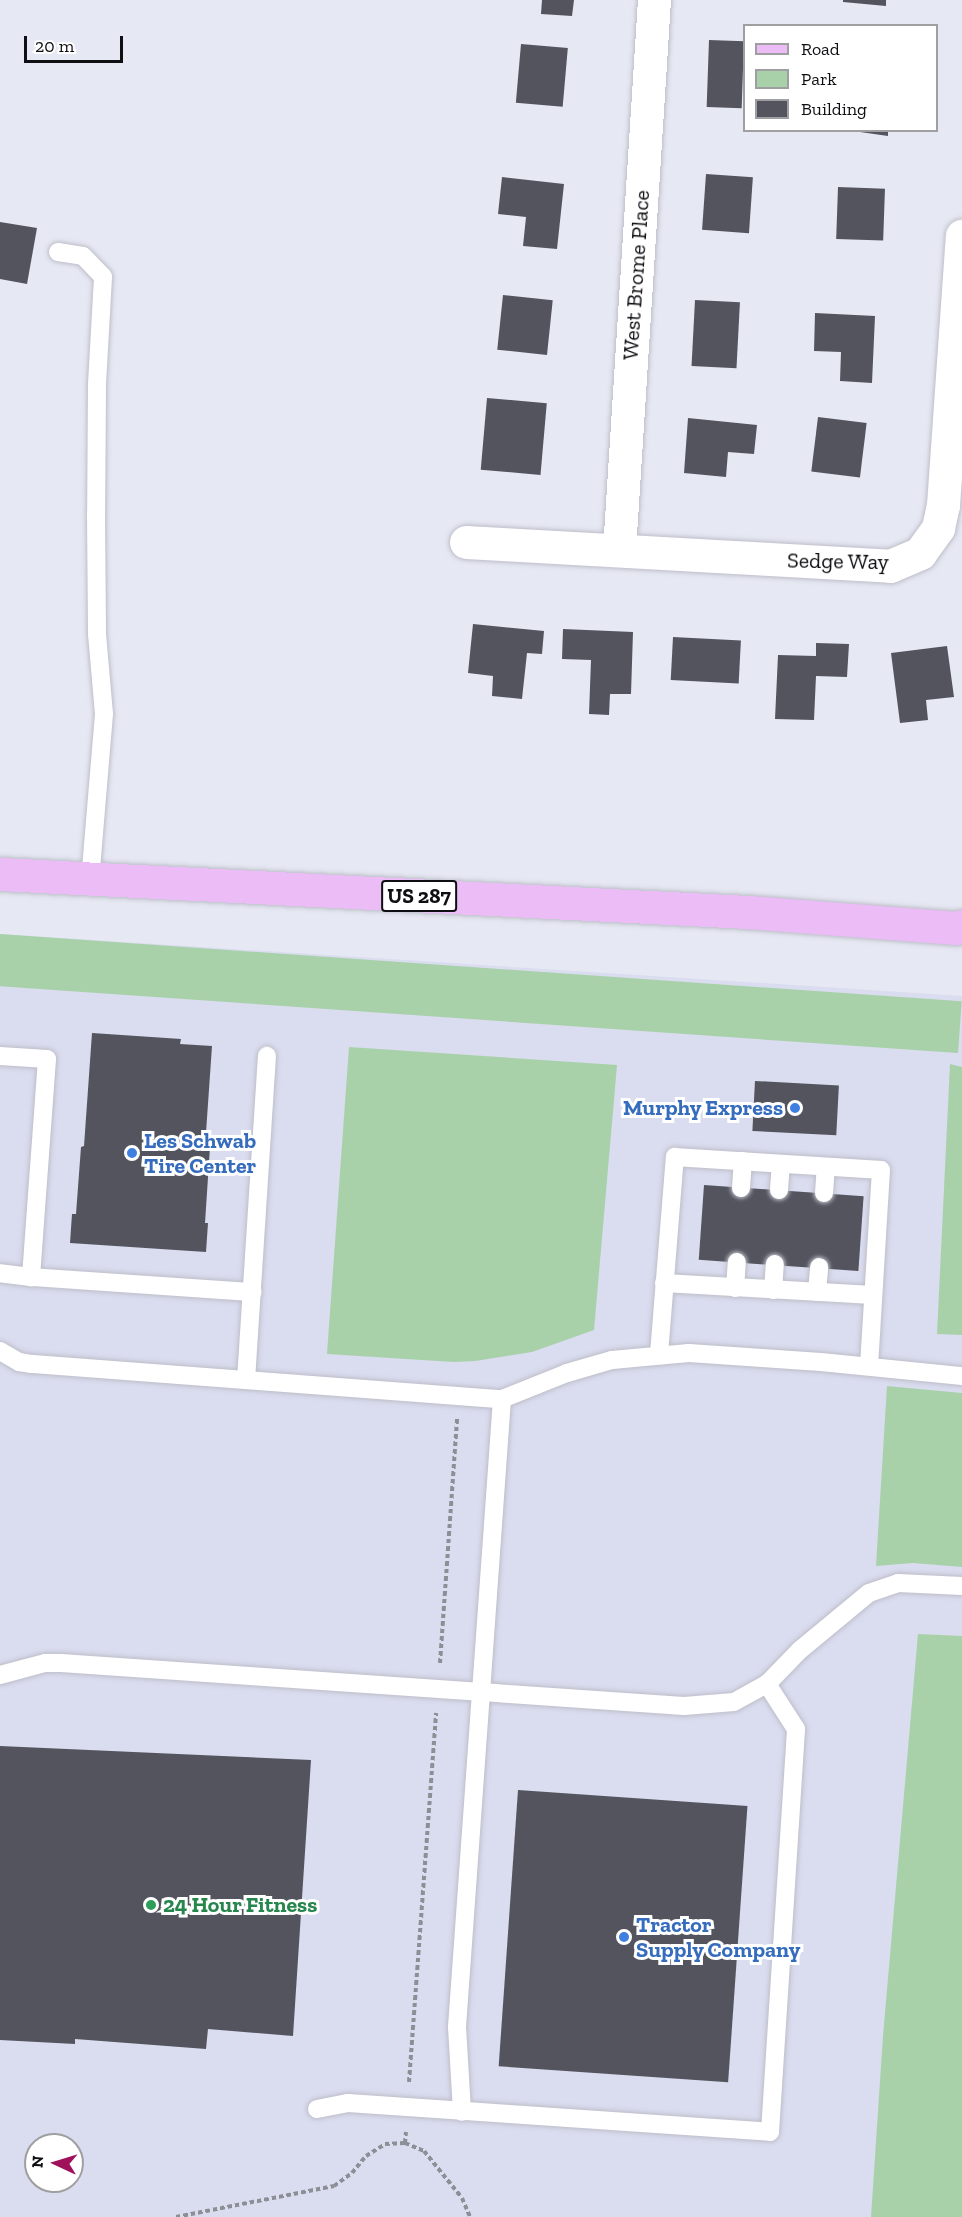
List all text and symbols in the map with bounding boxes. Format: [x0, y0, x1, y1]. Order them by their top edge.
scale bar [27, 24, 126, 62]
legend [743, 24, 938, 132]
text: 20 m [35, 35, 74, 57]
text: Road [801, 38, 840, 60]
text: Park [801, 68, 837, 90]
text: Building [801, 98, 867, 120]
street label: West Brome Place [617, 189, 655, 361]
street label: Sedge Way [787, 547, 889, 575]
road number: US 287 [380, 878, 458, 914]
place label: Murphy Express [622, 1095, 783, 1121]
marker: Murphy Express [788, 1101, 802, 1115]
place label: Les Schwab Tire Center [144, 1127, 256, 1178]
marker: Les Schwab Tire Center [125, 1146, 139, 1160]
place label: 24 Hour Fitness [163, 1892, 318, 1918]
marker: 24 Hour Fitness [144, 1898, 158, 1912]
place label: Tractor Supply Company [636, 1911, 801, 1963]
marker: Tractor Supply Company [617, 1930, 631, 1944]
north arrow [24, 2133, 84, 2193]
text: N [28, 2155, 47, 2169]

